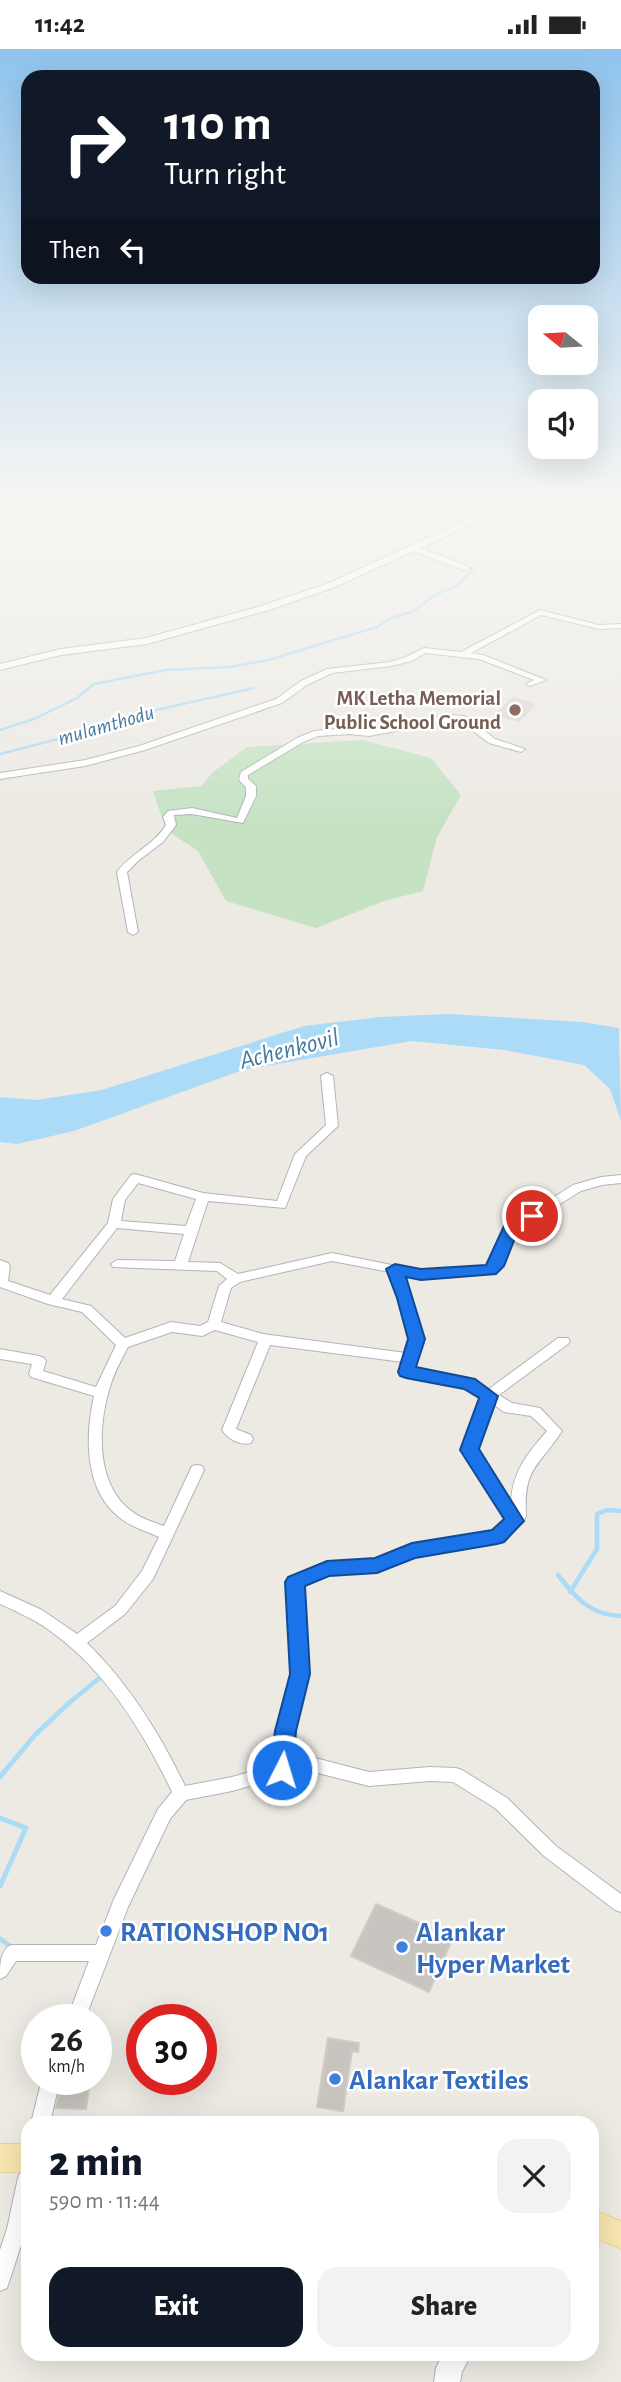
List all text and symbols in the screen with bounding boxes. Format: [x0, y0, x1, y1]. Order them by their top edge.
text: 11:42 [35, 11, 85, 37]
icon: right [49, 98, 140, 189]
text: 110 m [164, 100, 272, 149]
text: Turn right [164, 158, 286, 190]
icon: left [114, 231, 152, 269]
text: Then [49, 237, 100, 263]
north arrow [528, 305, 598, 375]
map controls [528, 305, 598, 459]
button: sound [528, 389, 598, 459]
place label: MK Letha Memorial Public School Ground [324, 688, 501, 733]
water label: mulamthodu [56, 702, 157, 749]
marker: MK Letha Memorial Public School Ground [507, 702, 523, 718]
water label: Achenkovil [236, 1024, 342, 1074]
pin [502, 1186, 562, 1246]
icon: arrive [513, 1197, 551, 1235]
position arrow [245, 1733, 319, 1807]
place label: RATIONSHOP NO1 [120, 1919, 329, 1947]
place label: Alankar Hyper Market [416, 1919, 570, 1979]
marker: RATIONSHOP NO1 [98, 1923, 114, 1939]
marker: Alankar Hyper Market [394, 1939, 410, 1955]
speed limit sign: 30 [126, 2004, 217, 2095]
text: 26 [50, 2023, 83, 2058]
text: km/h [48, 2058, 85, 2076]
place label: Alankar Textiles [349, 2067, 529, 2095]
marker: Alankar Textiles [327, 2071, 343, 2087]
button: close [497, 2139, 571, 2213]
text: 2 min [49, 2141, 143, 2183]
text: 590 m · 11:44 [49, 2190, 160, 2213]
button: Exit [49, 2267, 303, 2347]
button: Share [317, 2267, 571, 2347]

